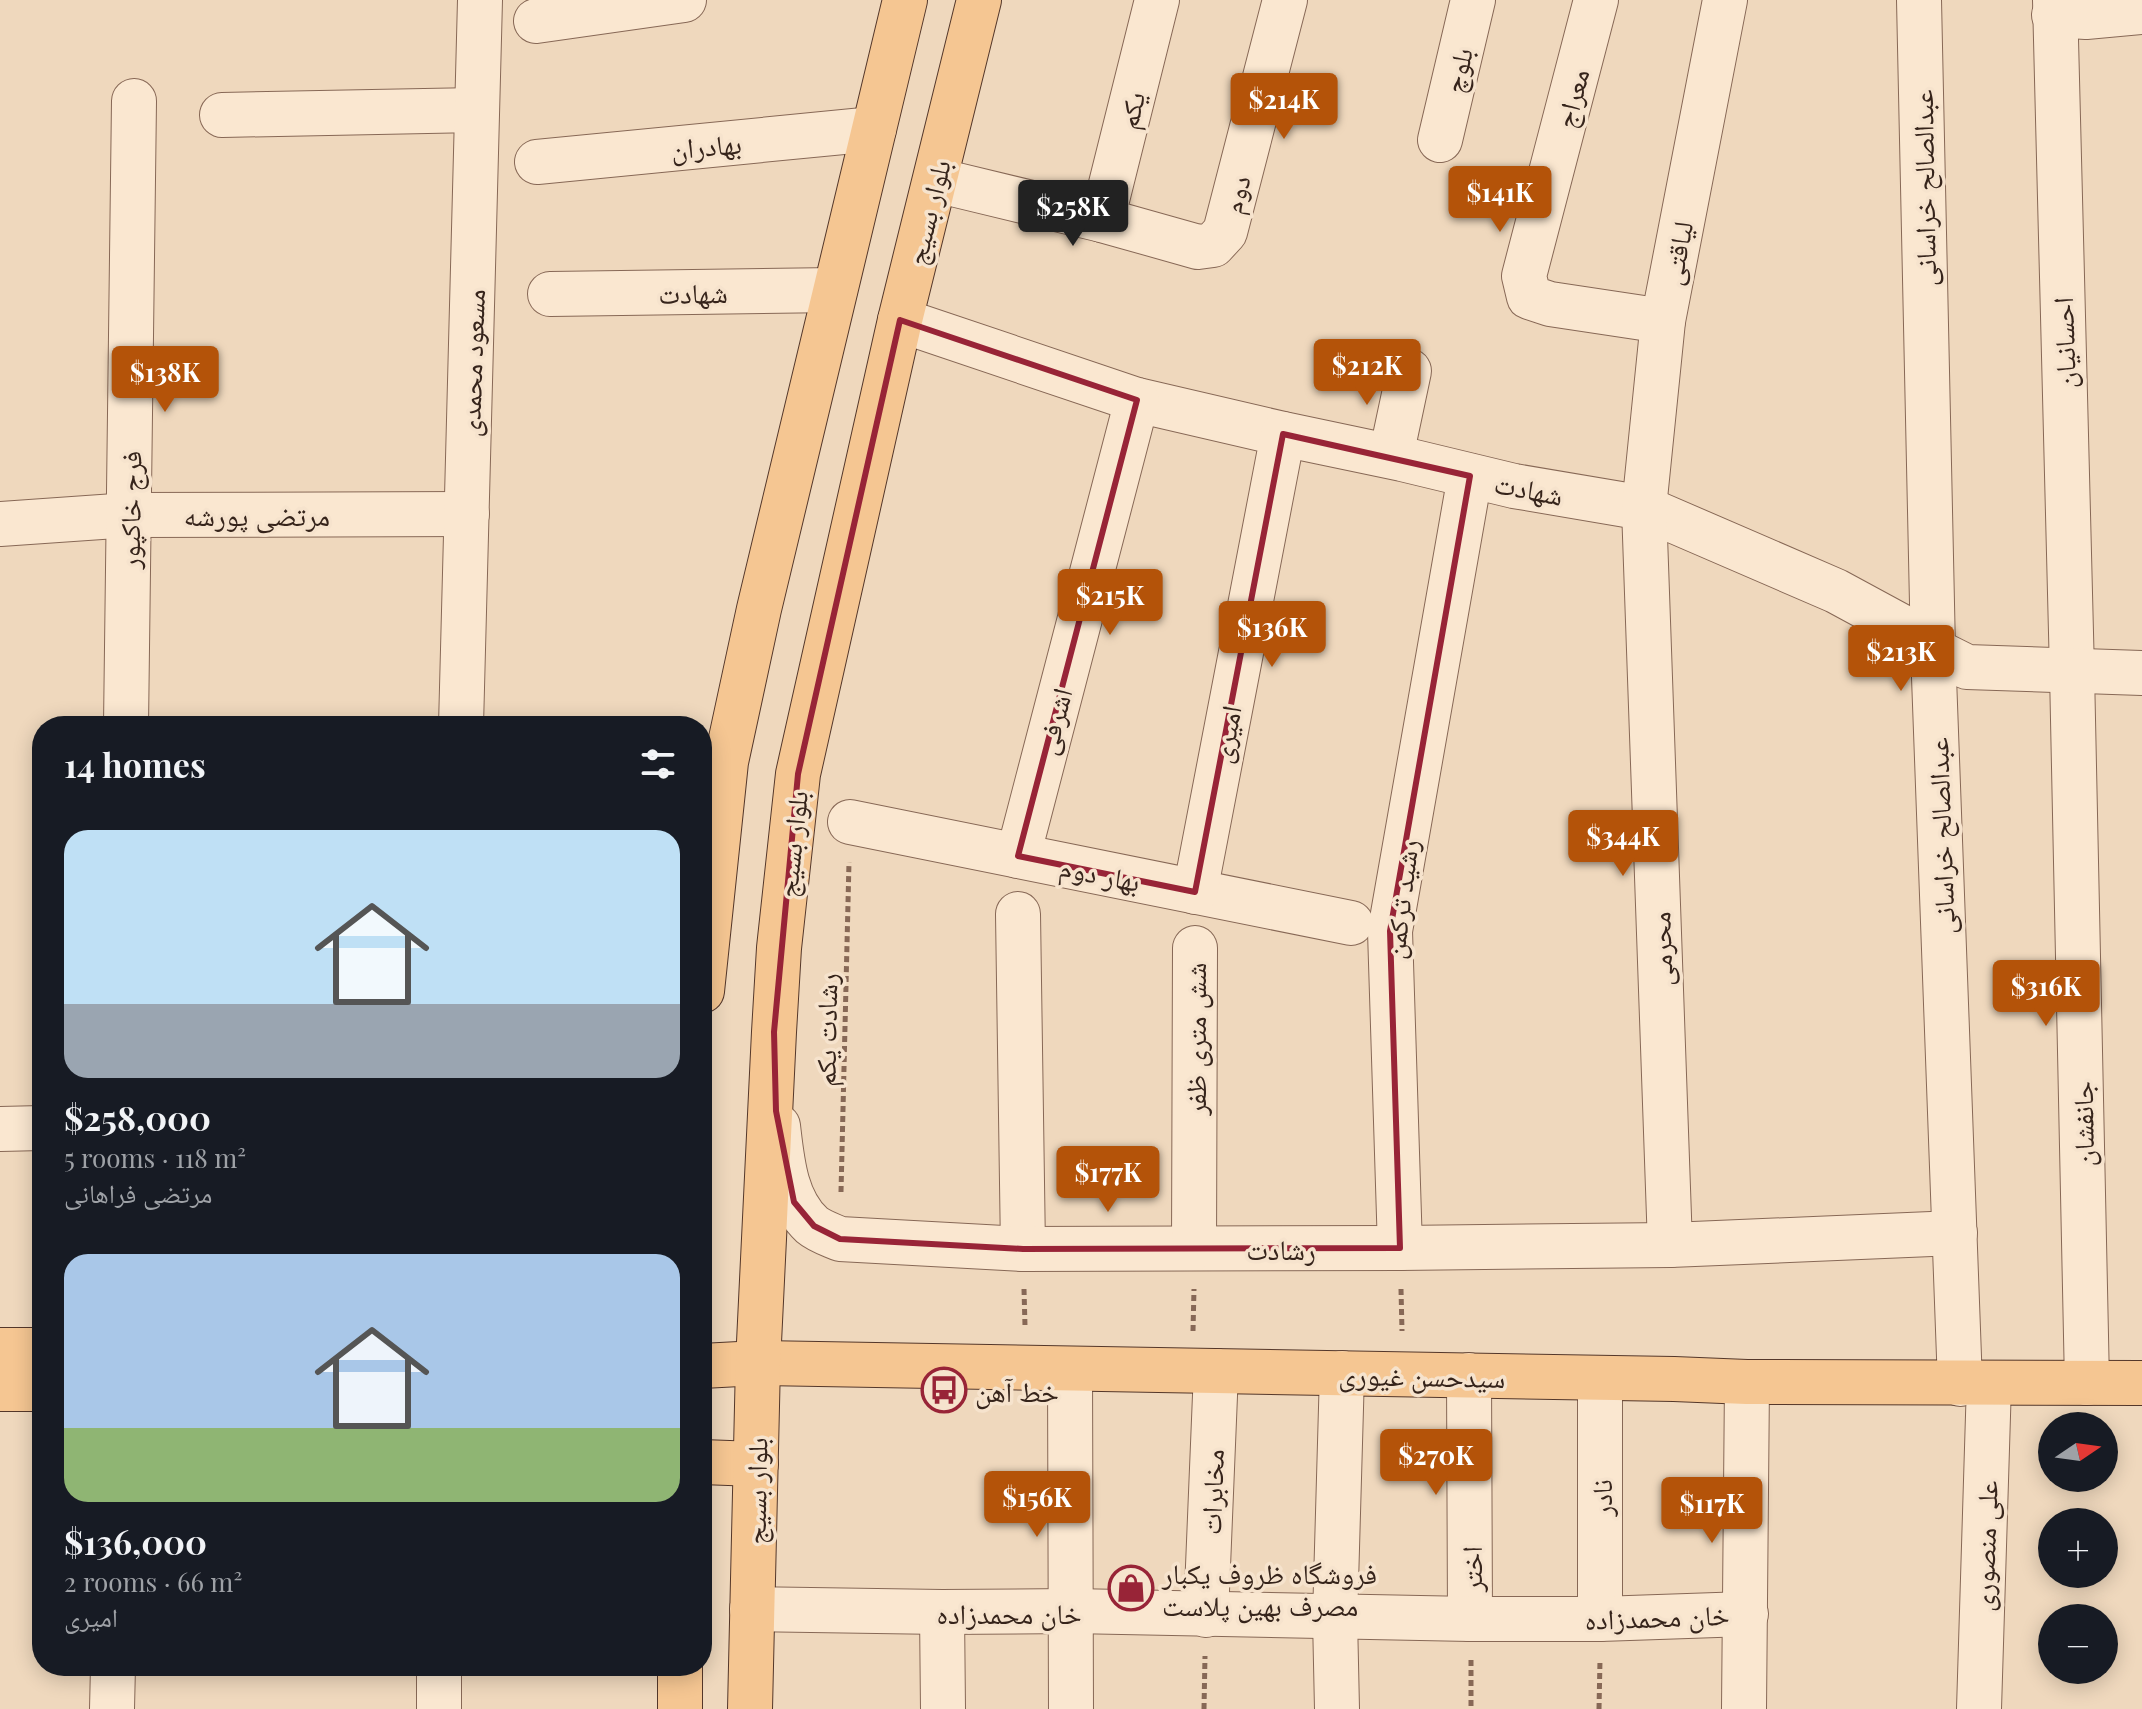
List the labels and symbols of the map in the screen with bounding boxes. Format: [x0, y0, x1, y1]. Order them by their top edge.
street label: بلوچ [1434, 44, 1481, 97]
street label: معراج [1545, 64, 1598, 132]
pin: $214K [1228, 73, 1340, 141]
street label: یکم [1108, 87, 1154, 133]
street label: عبدالصالح خراسانی [1903, 89, 1944, 287]
street label: بهادران [669, 123, 743, 167]
street label: بلوار بسیج [896, 156, 959, 269]
pin: $141K [1444, 166, 1556, 234]
street label: دوم [1212, 171, 1260, 218]
pin: $258K [1017, 180, 1129, 248]
street label: لیاقتی [1652, 218, 1701, 288]
street label: شهادت [658, 273, 728, 311]
street label: مسعود محمدی [450, 288, 492, 438]
street label: احسانیان [2043, 297, 2083, 389]
pin: $212K [1311, 339, 1423, 407]
pin: $138K [109, 346, 221, 414]
street label: فرج خاکپور [109, 451, 150, 571]
street label: شهادت [1491, 463, 1567, 513]
street label: مرتضی پورشه [184, 496, 330, 534]
pin: $215K [1054, 569, 1166, 637]
pin: $136K [1216, 601, 1328, 669]
pin: $213K [1845, 625, 1957, 693]
street label: اشرفی [1026, 684, 1081, 759]
street label: امیری [1201, 702, 1249, 766]
street label: عبدالصالح خراسانی [1918, 737, 1963, 935]
street label: بلوار بسیج [767, 789, 816, 899]
pin: $344K [1567, 810, 1679, 878]
street label: رشید ترکمن [1374, 837, 1427, 961]
street label: بهار دوم [1056, 847, 1144, 901]
street label: محرمی [1640, 911, 1681, 987]
pin: $316K [1990, 960, 2102, 1028]
street label: شش متری ظفر [1176, 963, 1214, 1116]
street label: رشادت یکم [806, 973, 846, 1087]
street label: جانفشان [2063, 1081, 2101, 1167]
pin: $177K [1052, 1146, 1164, 1214]
street label: رشادت [1246, 1230, 1316, 1267]
street label: سیدحسن غیوری [1338, 1355, 1506, 1396]
bus stop icon: خط آهن [920, 1366, 968, 1414]
place label: خط آهن [975, 1372, 1059, 1410]
north arrow [2038, 1412, 2118, 1492]
pin: $270K [1380, 1429, 1492, 1497]
street label: بلوار بسیج [736, 1437, 775, 1545]
street label: مخابرات [1191, 1448, 1231, 1536]
pin: $156K [981, 1471, 1093, 1539]
pin: $117K [1656, 1477, 1768, 1545]
street label: نادر [1582, 1479, 1619, 1518]
street label: علی منصوری [1963, 1480, 2006, 1612]
street label: اختر [1452, 1546, 1489, 1593]
place label: فروشگاه ظروف یکبار مصرف بهین پلاست [1161, 1554, 1377, 1624]
shop icon: فروشگاه ظروف یکبار مصرف بهین پلاست [1107, 1564, 1155, 1612]
street label: خان محمدزاده [936, 1594, 1082, 1631]
street label: خان محمدزاده [1584, 1595, 1730, 1637]

